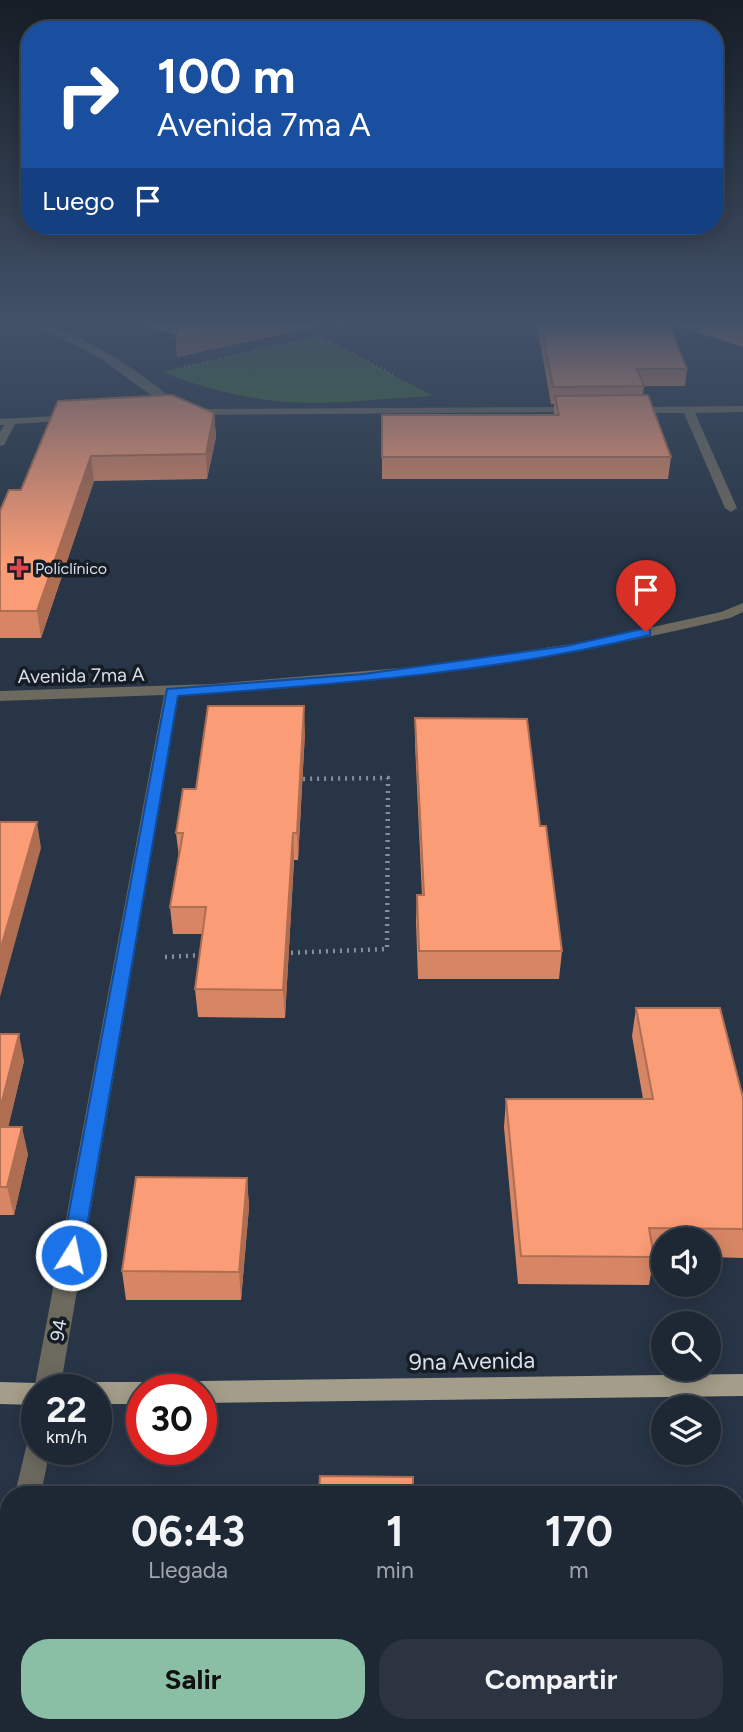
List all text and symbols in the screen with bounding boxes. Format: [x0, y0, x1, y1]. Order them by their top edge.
text: 100 m [157, 46, 296, 105]
icon: right [42, 49, 133, 140]
text: Avenida 7ma A [157, 106, 371, 144]
icon: arrive [129, 182, 167, 220]
text: Luego [42, 185, 115, 217]
marker: Policlínico [9, 558, 29, 578]
place label: Policlínico [35, 559, 107, 578]
pin [616, 560, 676, 632]
icon: arrive [627, 571, 665, 609]
street label: Avenida 7ma A [17, 663, 145, 688]
position arrow [34, 1218, 108, 1292]
map controls [651, 1227, 721, 1465]
button: sound [651, 1227, 721, 1297]
button: search [651, 1311, 721, 1381]
street label: 94 [45, 1317, 72, 1343]
street label: 9na Avenida [409, 1346, 535, 1376]
speed limit sign: 30 [126, 1374, 217, 1465]
text: 22 [46, 1389, 87, 1431]
button: layers [651, 1395, 721, 1465]
text: km/h [46, 1426, 87, 1448]
text: 06:43 [131, 1506, 245, 1557]
text: 1 [386, 1506, 404, 1557]
text: 170 [545, 1506, 613, 1557]
text: Llegada [148, 1556, 228, 1584]
text: min [376, 1556, 414, 1584]
text: m [569, 1556, 589, 1584]
button: Salir [21, 1639, 365, 1719]
button: Compartir [379, 1639, 723, 1719]

